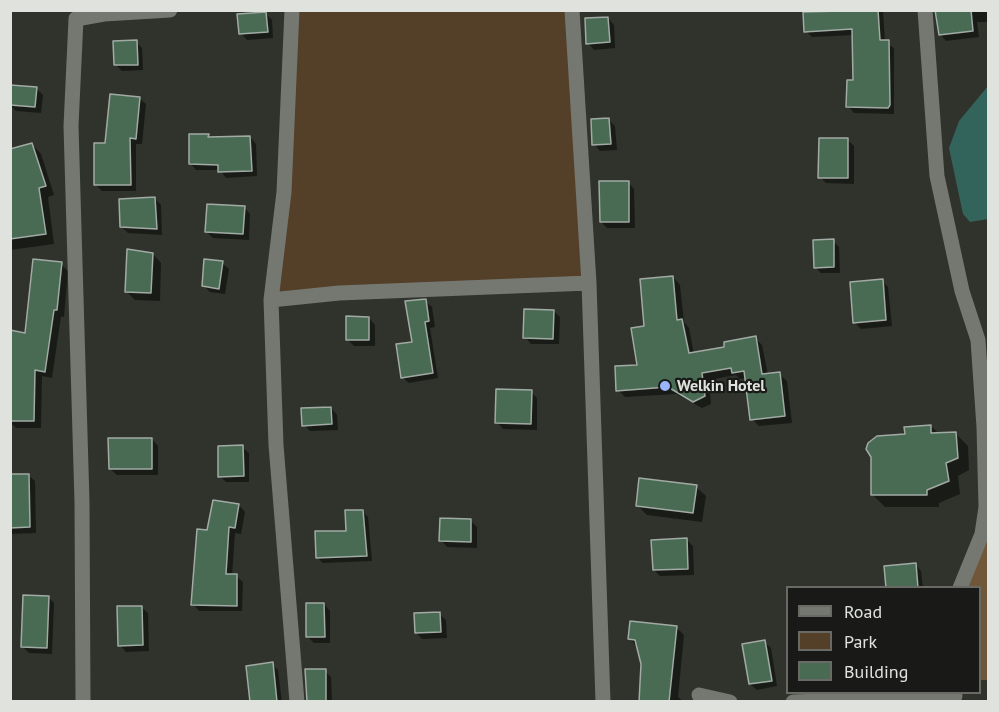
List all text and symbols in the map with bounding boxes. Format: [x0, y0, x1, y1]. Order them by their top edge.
place label: Welkin Hotel [677, 376, 765, 396]
marker: Welkin Hotel [658, 379, 672, 393]
legend [786, 586, 981, 694]
text: Road [844, 600, 882, 623]
text: Park [844, 630, 877, 653]
text: Building [844, 660, 908, 683]

